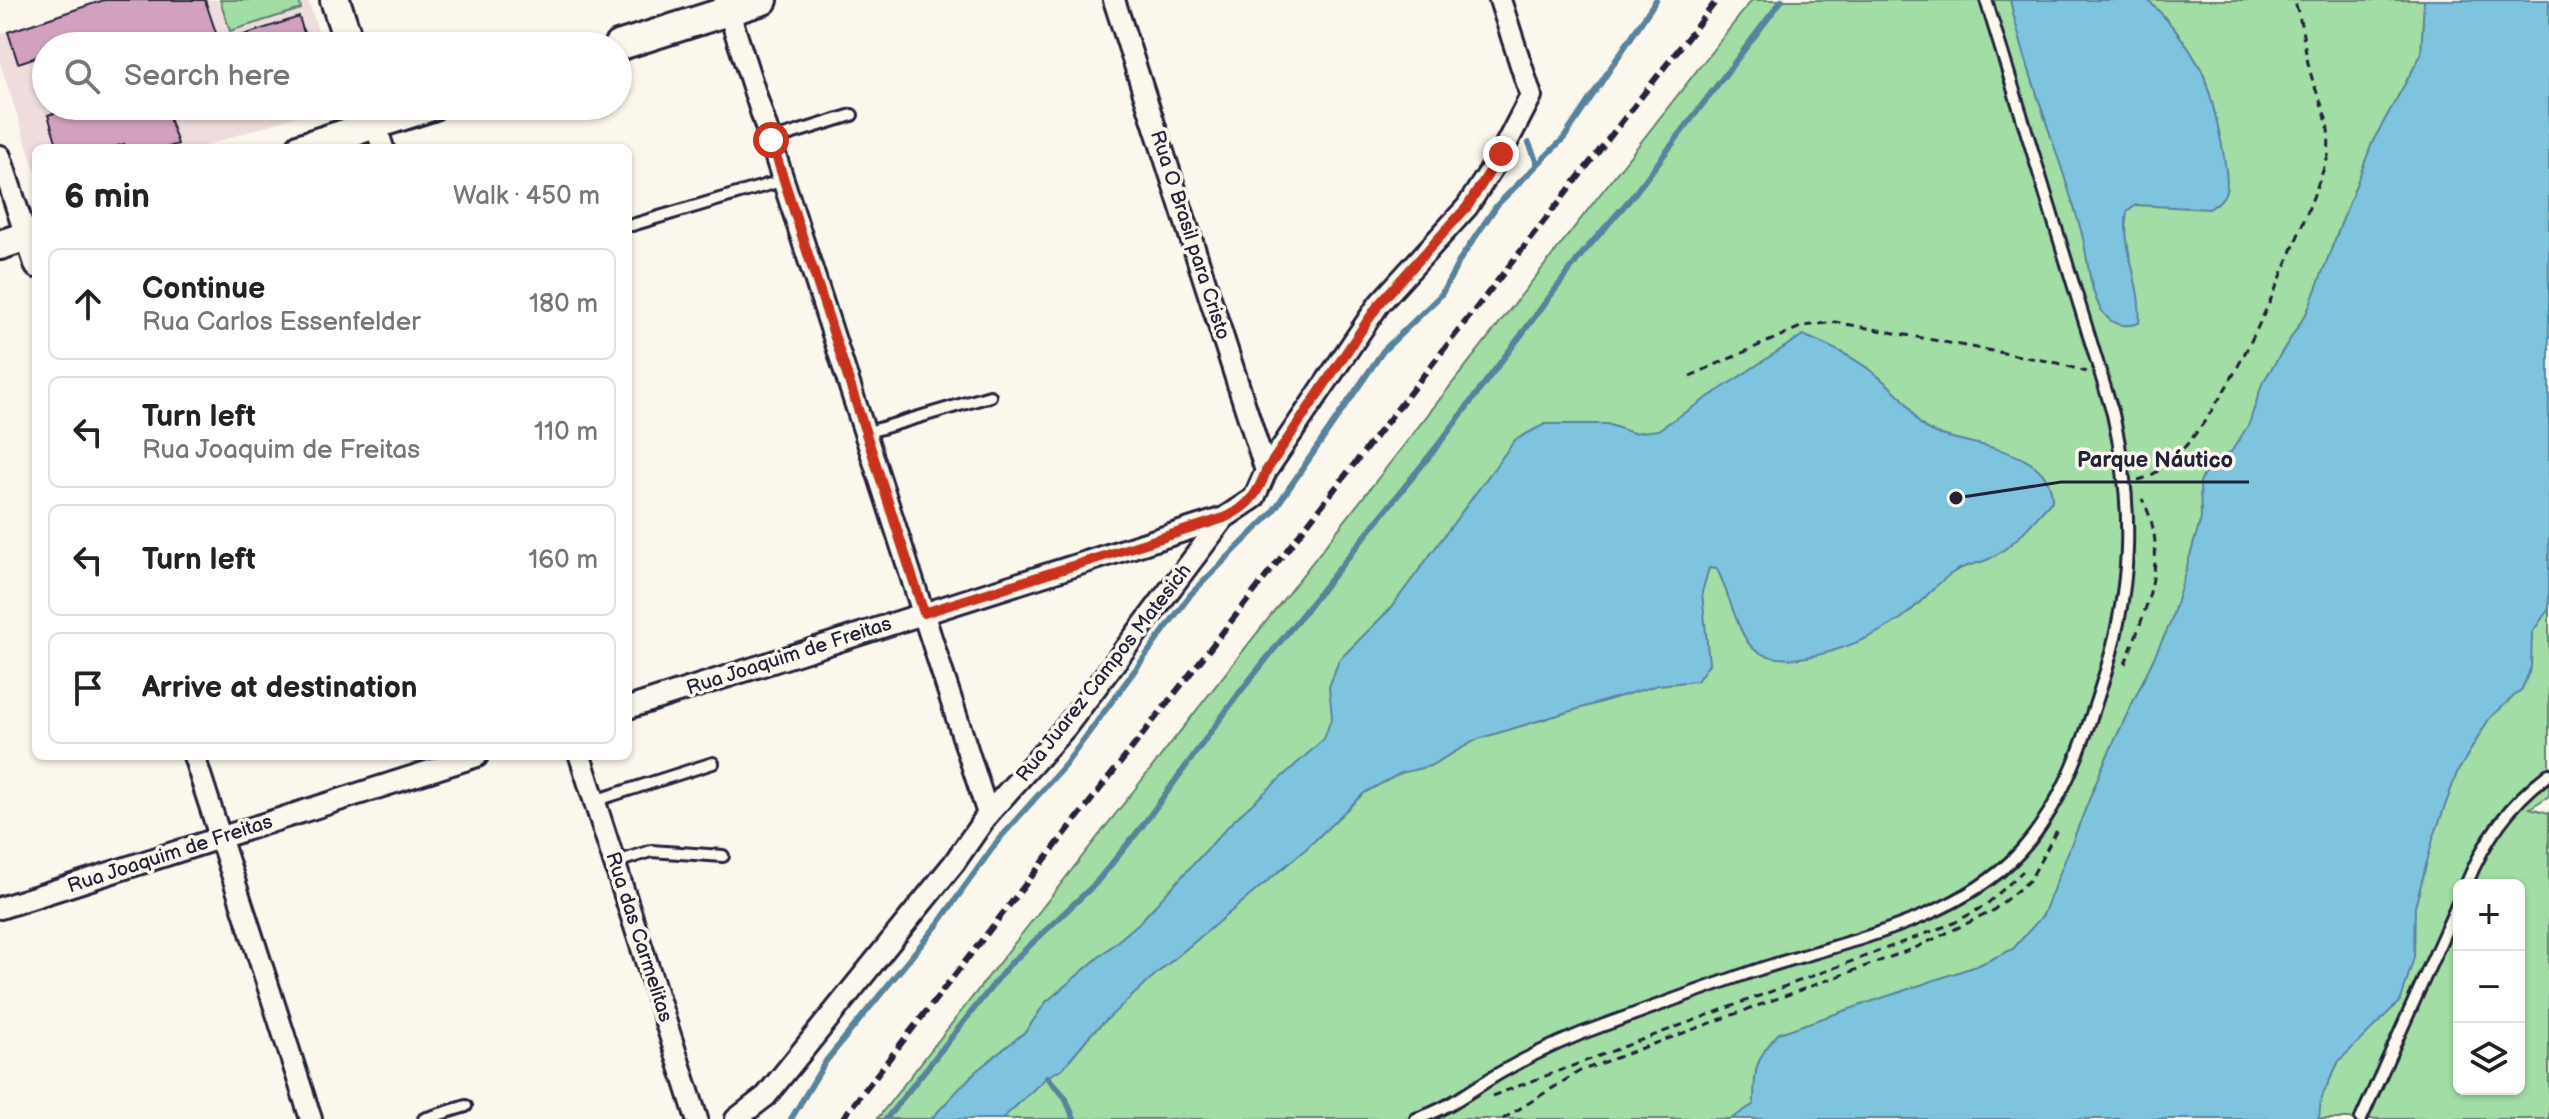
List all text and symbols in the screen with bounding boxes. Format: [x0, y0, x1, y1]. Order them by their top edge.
search box [32, 32, 632, 120]
icon: search [60, 54, 104, 98]
text: Search here [124, 58, 290, 94]
route start [753, 122, 789, 158]
street label: Rua O Brasil para Cristo [1145, 127, 1235, 343]
route end [1483, 136, 1519, 172]
text: 6 min [64, 176, 150, 217]
text: Walk · 450 m [453, 181, 600, 212]
text: Continue [142, 271, 265, 307]
icon: ahead [66, 282, 110, 326]
text: 180 m [529, 289, 598, 320]
text: Rua Carlos Essenfelder [142, 307, 421, 338]
text: Turn left [142, 399, 256, 435]
icon: left [66, 410, 110, 454]
text: 110 m [534, 417, 598, 448]
text: Rua Joaquim de Freitas [142, 435, 420, 466]
callout: Parque Náutico [2061, 436, 2249, 482]
text: Parque Náutico [2077, 447, 2233, 474]
icon: left [66, 538, 110, 582]
text: Turn left [142, 542, 256, 578]
text: 160 m [528, 545, 598, 576]
street label: Rua Juarez Campos Matesich [1011, 559, 1197, 787]
street label: Rua Joaquim de Freitas [684, 612, 895, 700]
icon: arrive [66, 666, 110, 710]
text: Arrive at destination [142, 670, 418, 706]
street label: Rua Joaquim de Freitas [65, 810, 276, 898]
street label: Rua das Carmelitas [600, 849, 678, 1025]
map controls [2453, 879, 2525, 1095]
button: + [2453, 879, 2525, 951]
button: − [2453, 951, 2525, 1023]
button: layers [2453, 1023, 2525, 1095]

